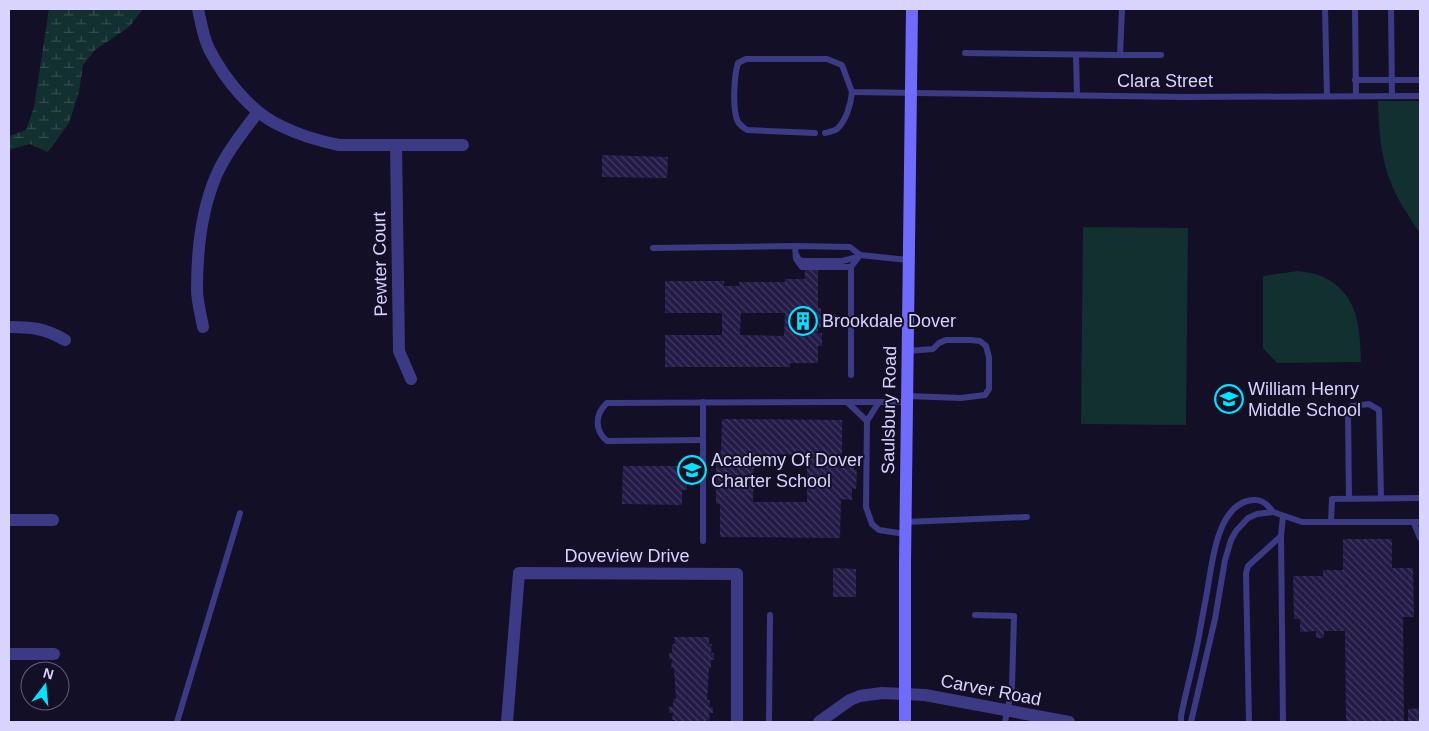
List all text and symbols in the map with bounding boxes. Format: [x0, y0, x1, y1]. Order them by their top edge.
street label: Clara Street [1117, 71, 1213, 91]
street label: Pewter Court [369, 211, 391, 317]
building icon: Brookdale Dover [788, 306, 818, 336]
place label: Brookdale Dover [822, 311, 956, 331]
street label: Saulsbury Road [878, 346, 900, 474]
place label: William Henry Middle School [1248, 379, 1361, 420]
school or university icon: William Henry Middle School [1214, 384, 1244, 414]
place label: Academy Of Dover Charter School [711, 450, 863, 491]
school or university icon: Academy Of Dover Charter School [677, 455, 707, 485]
street label: Doveview Drive [564, 546, 690, 566]
north arrow [20, 661, 70, 711]
text: N [42, 664, 56, 683]
street label: Carver Road [939, 670, 1043, 710]

